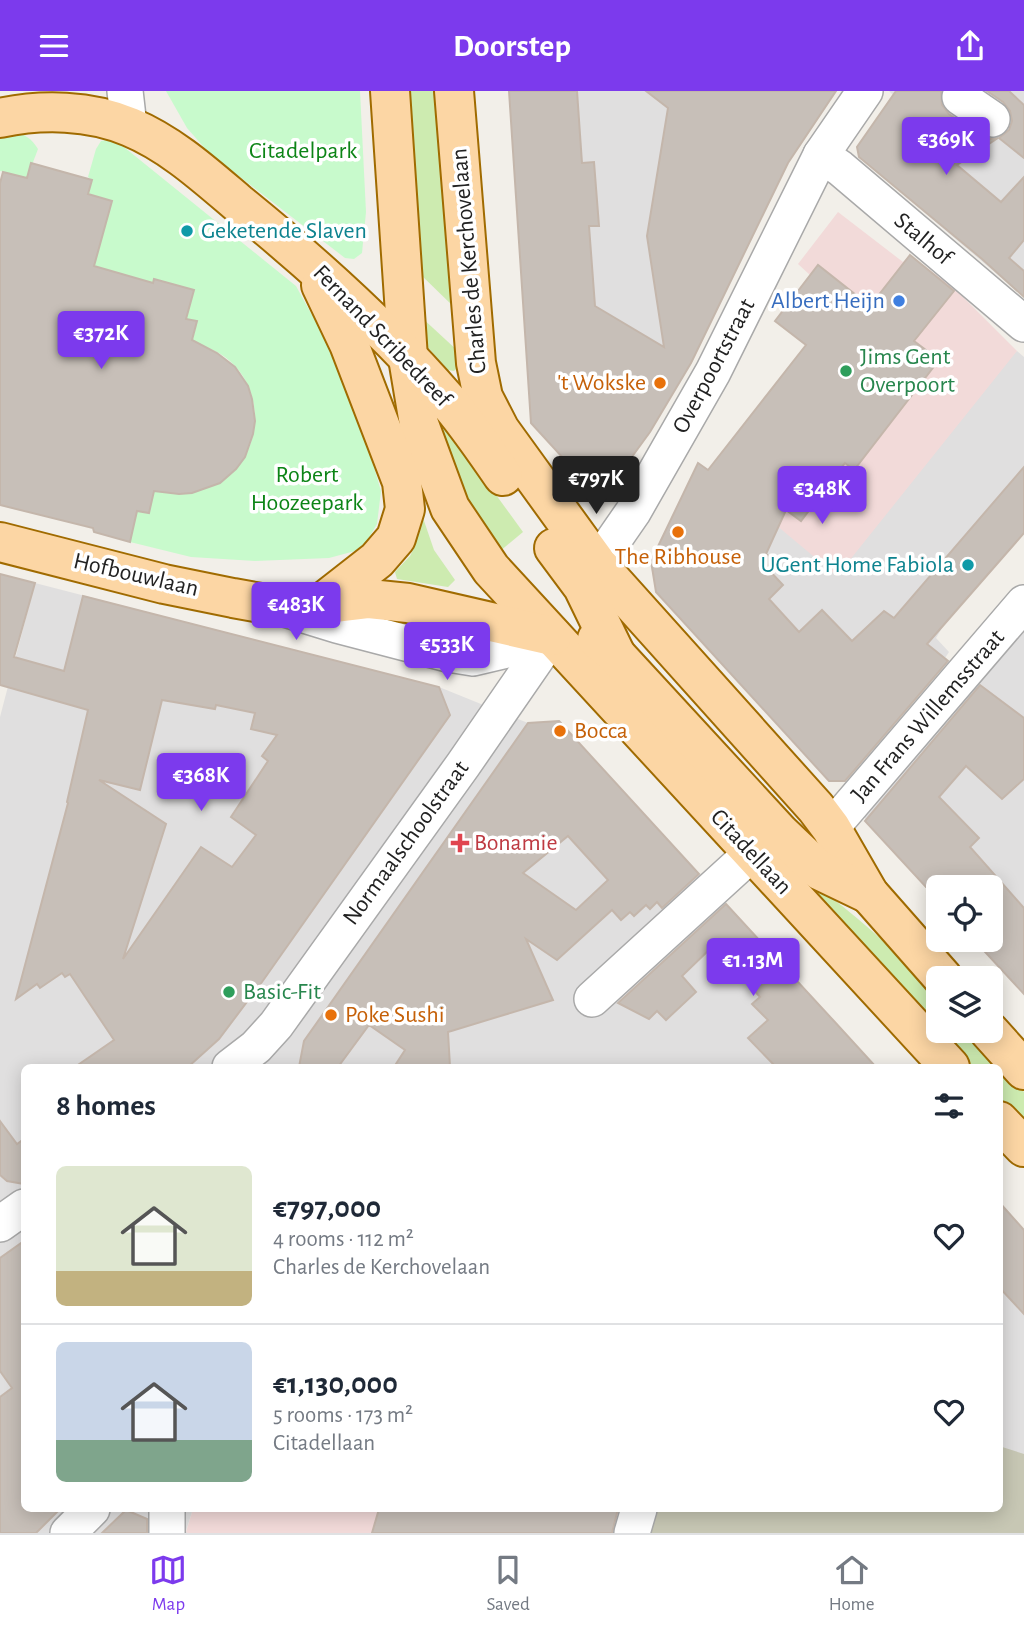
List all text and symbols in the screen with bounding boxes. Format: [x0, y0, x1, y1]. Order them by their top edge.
icon: menu [35, 27, 73, 65]
icon: share [951, 27, 989, 65]
text: Doorstep [453, 30, 571, 62]
pin: €369K [897, 118, 995, 177]
text: €369K [918, 128, 974, 151]
park label: Citadelpark [249, 139, 357, 163]
street label: Charles de Kerchovelaan [447, 147, 491, 375]
street label: Stalhof [890, 208, 958, 271]
place label: Geketende Slaven [201, 219, 367, 243]
marker: Geketende Slaven [179, 223, 195, 239]
street label: Fernand Scribedreef [308, 260, 457, 413]
place label: Albert Heijn [771, 289, 885, 313]
marker: Albert Heijn [891, 293, 907, 309]
street label: Overpoortstraat [668, 294, 760, 437]
pin: €372K [52, 311, 150, 371]
text: €372K [74, 322, 128, 345]
place label: Jims Gent Overpoort [860, 345, 955, 397]
marker: Jims Gent Overpoort [838, 363, 854, 379]
place label: 't Wokske [557, 371, 646, 395]
marker: 't Wokske [652, 375, 668, 391]
pin: €797K [547, 457, 645, 516]
park label: Robert Hoozeepark [251, 463, 363, 515]
text: €797K [568, 467, 624, 490]
pin: €348K [773, 467, 871, 526]
text: €348K [794, 477, 851, 500]
marker: The Ribhouse [670, 524, 686, 540]
place label: The Ribhouse [615, 545, 741, 569]
street label: Hofbouwlaan [71, 549, 201, 601]
place label: UGent Home Fabiola [761, 553, 954, 577]
marker: UGent Home Fabiola [960, 557, 976, 573]
pin: €483K [247, 582, 345, 642]
text: €483K [268, 593, 325, 616]
pin: €533K [398, 623, 496, 682]
street label: Jan Frans Willemsstraat [847, 625, 1009, 807]
text: €533K [420, 633, 474, 656]
place label: Bocca [574, 719, 628, 743]
marker: Bocca [552, 723, 568, 739]
pin: €368K [152, 753, 250, 813]
street label: Normaalschoolstraat [339, 756, 474, 930]
text: €368K [173, 764, 229, 787]
street label: Citadellaan [706, 805, 796, 899]
place label: Bonamie [474, 831, 558, 855]
marker: Bonamie [452, 835, 468, 851]
map controls [926, 875, 1003, 1043]
button: locate [926, 875, 1003, 952]
pin: €1.13M [696, 939, 810, 998]
text: €1.13M [723, 949, 783, 972]
button: layers [926, 966, 1003, 1043]
place label: Basic-Fit [243, 980, 321, 1004]
marker: Basic-Fit [221, 984, 237, 1000]
place label: Poke Sushi [345, 1003, 445, 1027]
marker: Poke Sushi [323, 1007, 339, 1023]
icon: filters [930, 1087, 968, 1125]
text: 8 homes [56, 1091, 156, 1121]
text: €797,000 [273, 1193, 381, 1223]
icon: home [112, 1194, 196, 1278]
icon: heart [930, 1217, 968, 1255]
text: 4 rooms · 112 m² [273, 1228, 414, 1251]
text: Charles de Kerchovelaan [273, 1256, 490, 1279]
text: €1,130,000 [273, 1369, 398, 1399]
icon: home [112, 1370, 196, 1454]
icon: heart [930, 1393, 968, 1431]
text: 5 rooms · 173 m² [273, 1404, 413, 1427]
text: Citadellaan [273, 1432, 375, 1455]
tab: Map [149, 1551, 187, 1616]
tab: Saved [486, 1551, 530, 1616]
tab: Home [829, 1551, 875, 1616]

